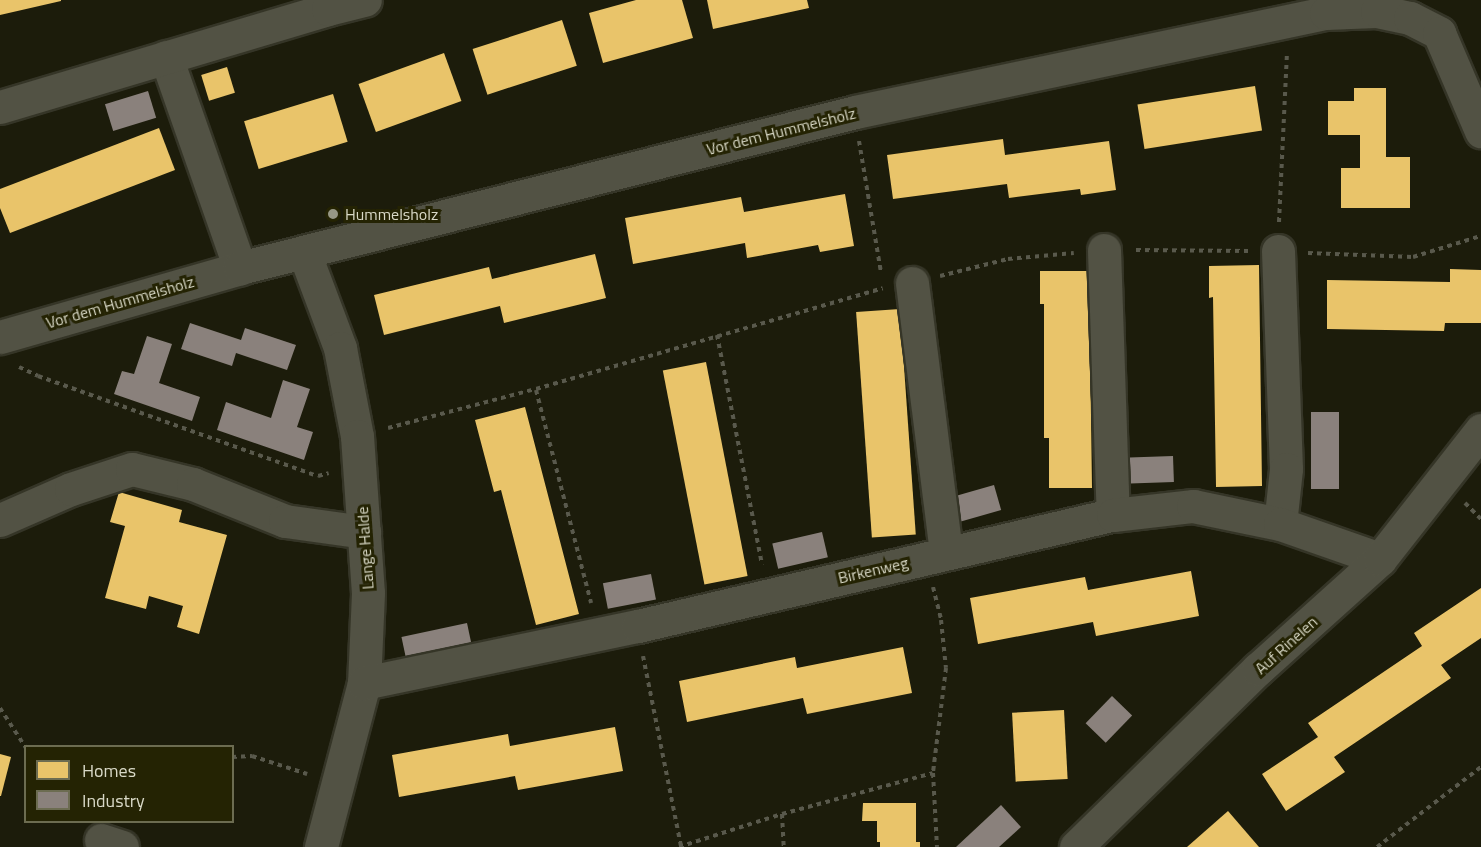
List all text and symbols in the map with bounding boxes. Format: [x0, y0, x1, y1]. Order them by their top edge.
street label: Vor dem Hummelsholz [704, 103, 858, 159]
place label: Hummelsholz [345, 204, 438, 224]
marker: Hummelsholz [326, 207, 340, 221]
street label: Vor dem Hummelsholz [44, 272, 196, 332]
street label: Lange Halde [353, 506, 377, 590]
street label: Birkenweg [836, 553, 910, 587]
street label: Auf Rinelen [1251, 612, 1321, 678]
legend [24, 745, 234, 823]
text: Homes [82, 757, 136, 784]
text: Industry [82, 787, 145, 814]

